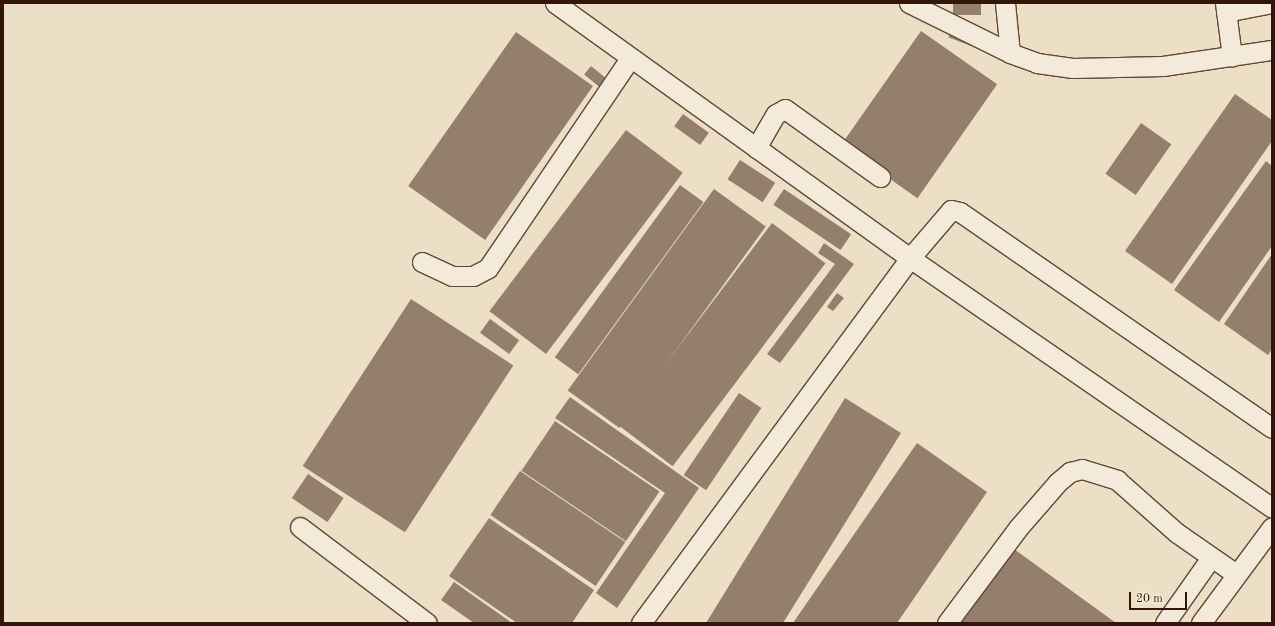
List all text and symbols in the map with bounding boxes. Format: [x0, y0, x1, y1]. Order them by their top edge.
scale bar [1131, 584, 1189, 610]
text: 20 m [1136, 593, 1163, 605]

